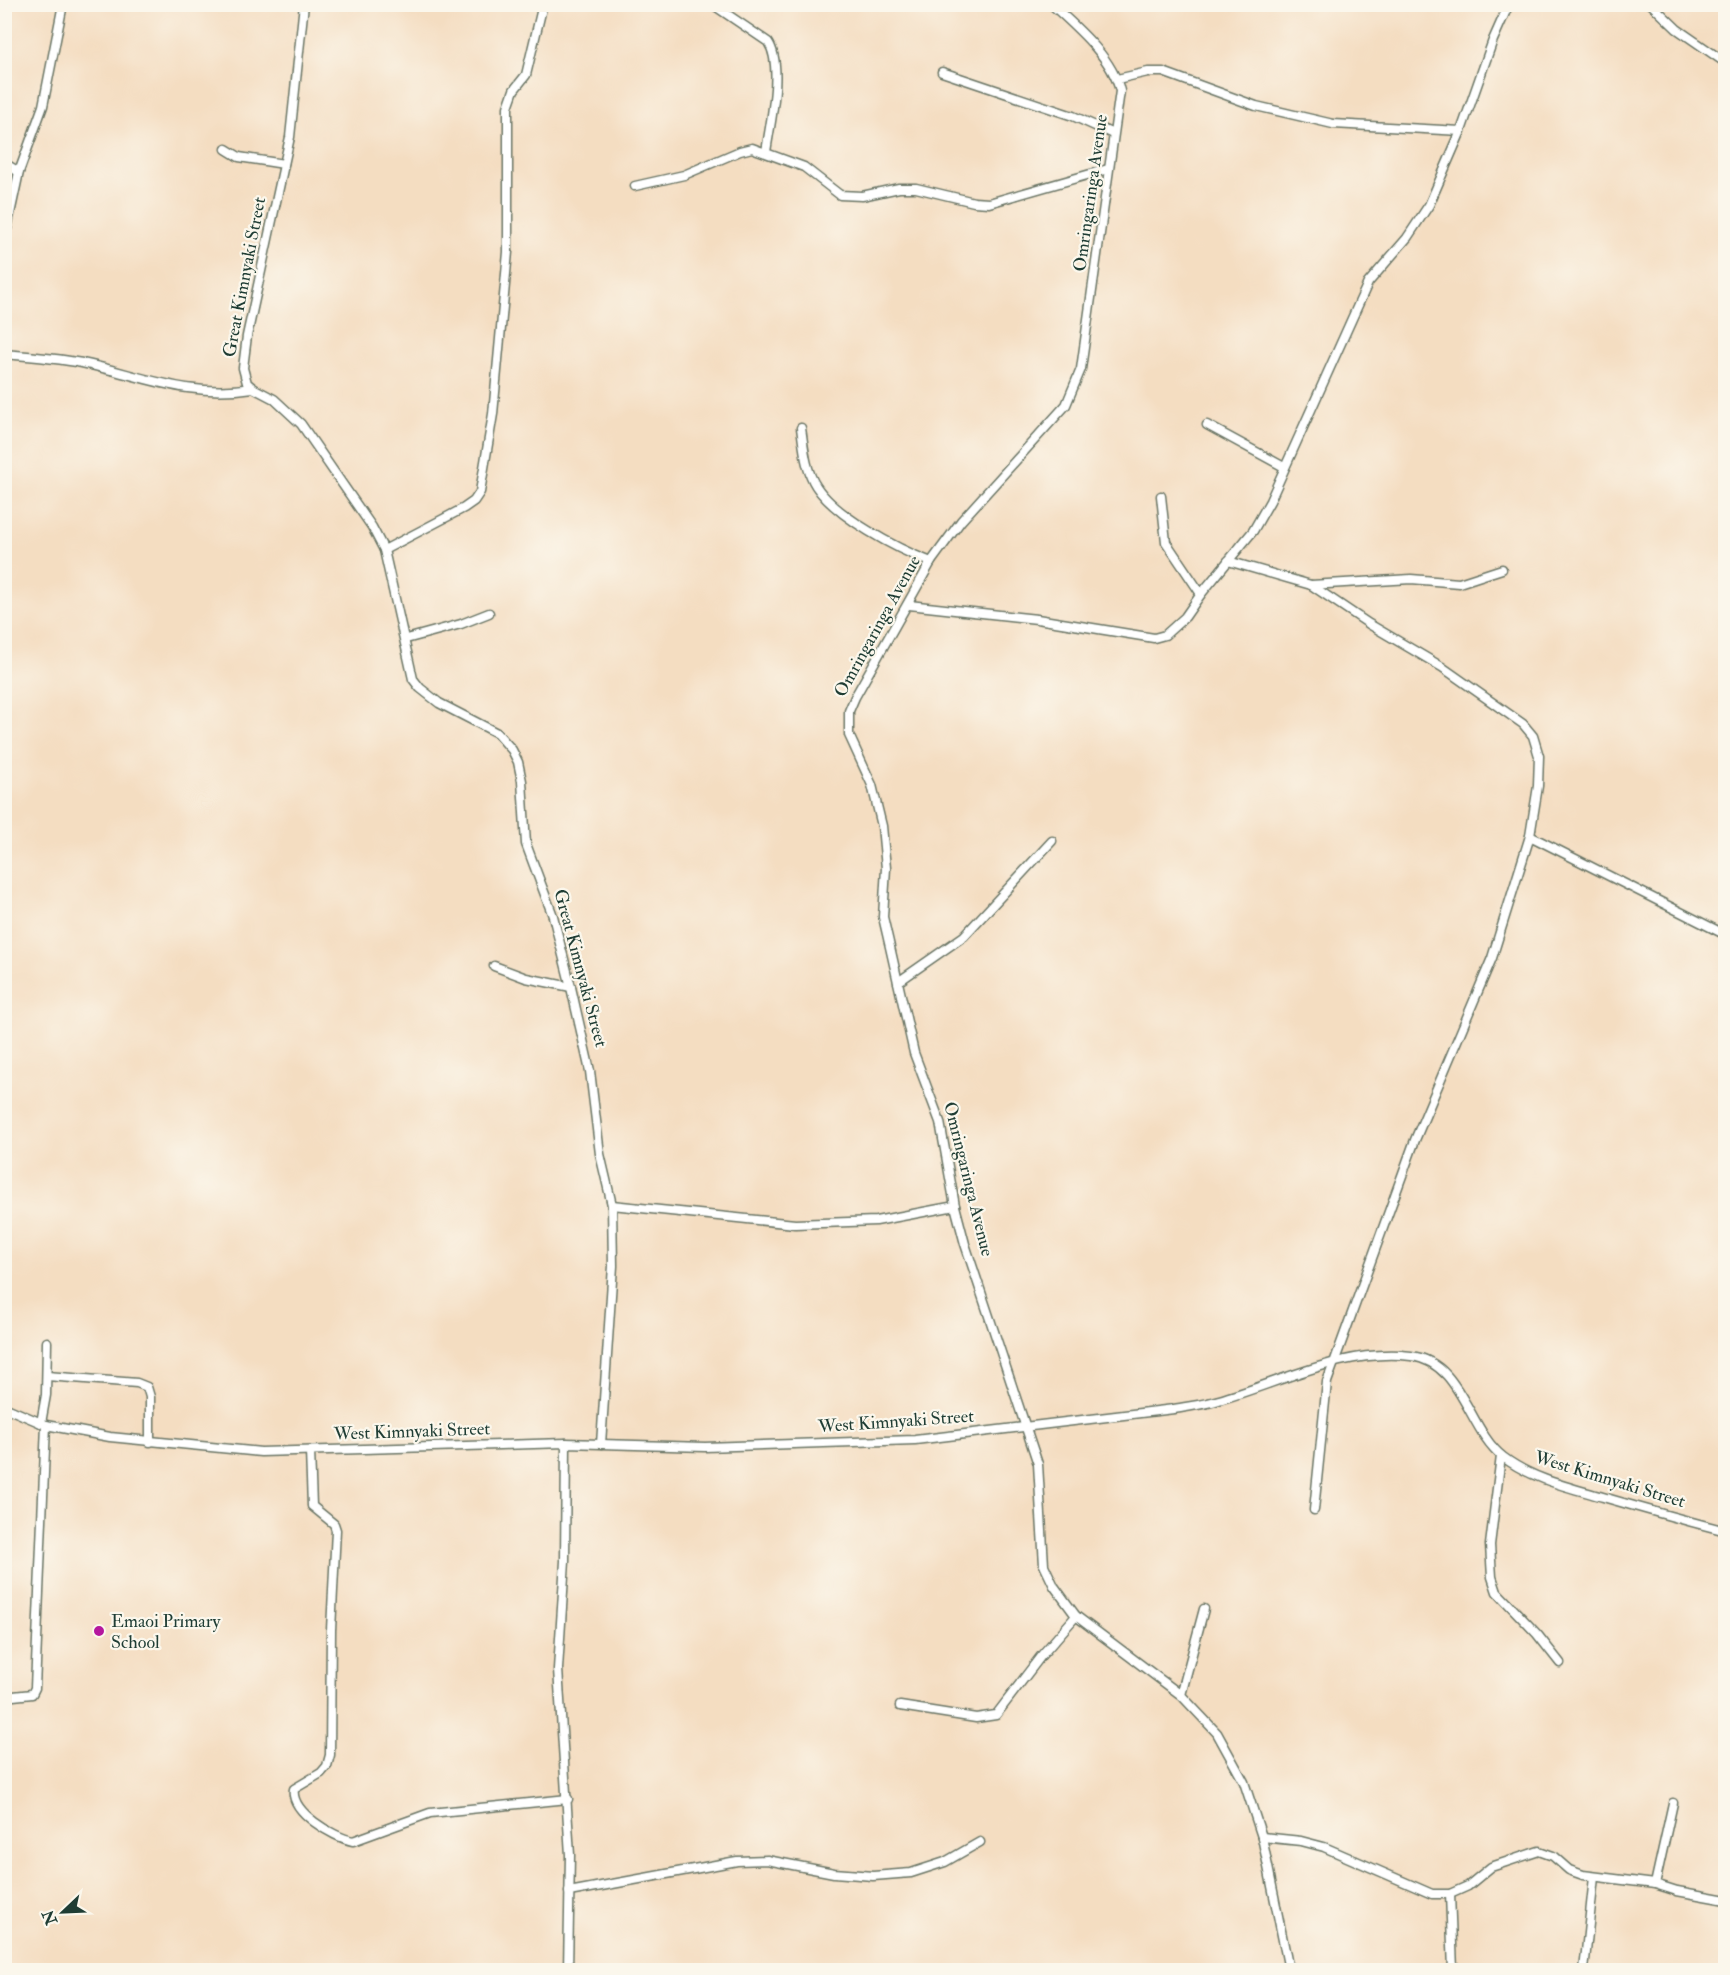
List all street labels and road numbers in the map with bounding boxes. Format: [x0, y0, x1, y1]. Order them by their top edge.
street label: Omringaringa Avenue [1068, 112, 1113, 273]
street label: Great Kimnyaki Street [218, 195, 271, 359]
street label: Omringaringa Avenue [829, 551, 926, 701]
street label: Great Kimnyaki Street [548, 887, 613, 1050]
street label: Omringaringa Avenue [938, 1099, 999, 1259]
street label: West Kimnyaki Street [816, 1405, 975, 1438]
street label: West Kimnyaki Street [333, 1417, 491, 1446]
street label: West Kimnyaki Street [1531, 1445, 1688, 1513]

